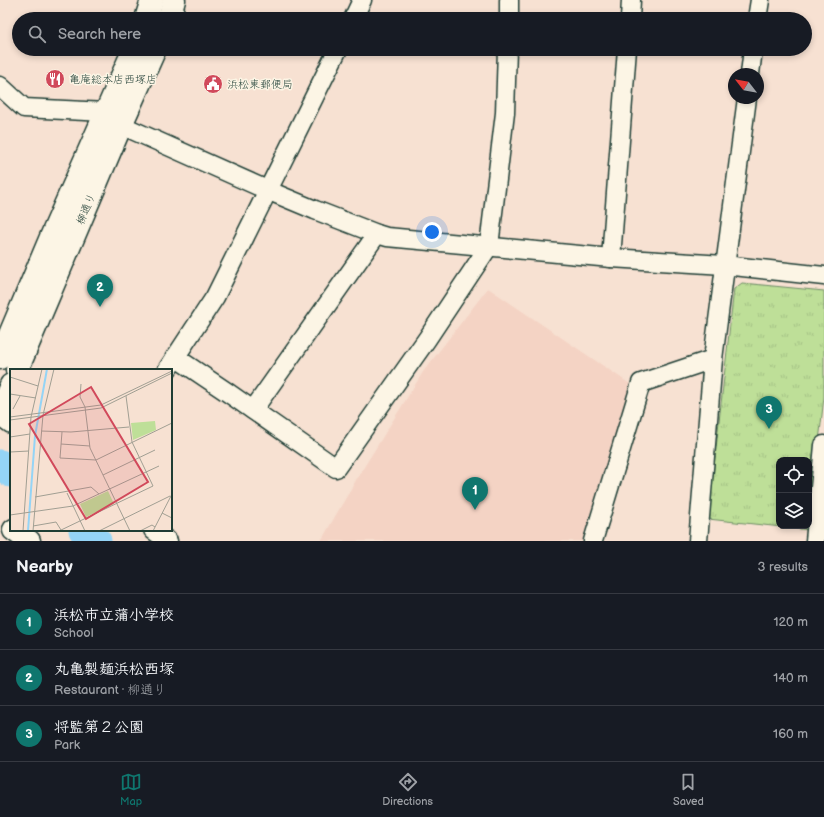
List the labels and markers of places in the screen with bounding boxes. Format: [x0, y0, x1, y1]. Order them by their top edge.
restaurant icon: 亀庵総本店西塚店 [44, 68, 66, 90]
place label: 亀庵総本店西塚店 [69, 73, 157, 86]
public building icon: 浜松東郵便局 [202, 73, 224, 95]
place label: 浜松東郵便局 [227, 78, 293, 91]
pin: 2 [87, 274, 113, 307]
pin: 3 [756, 396, 782, 429]
pin: 1 [462, 477, 488, 510]

